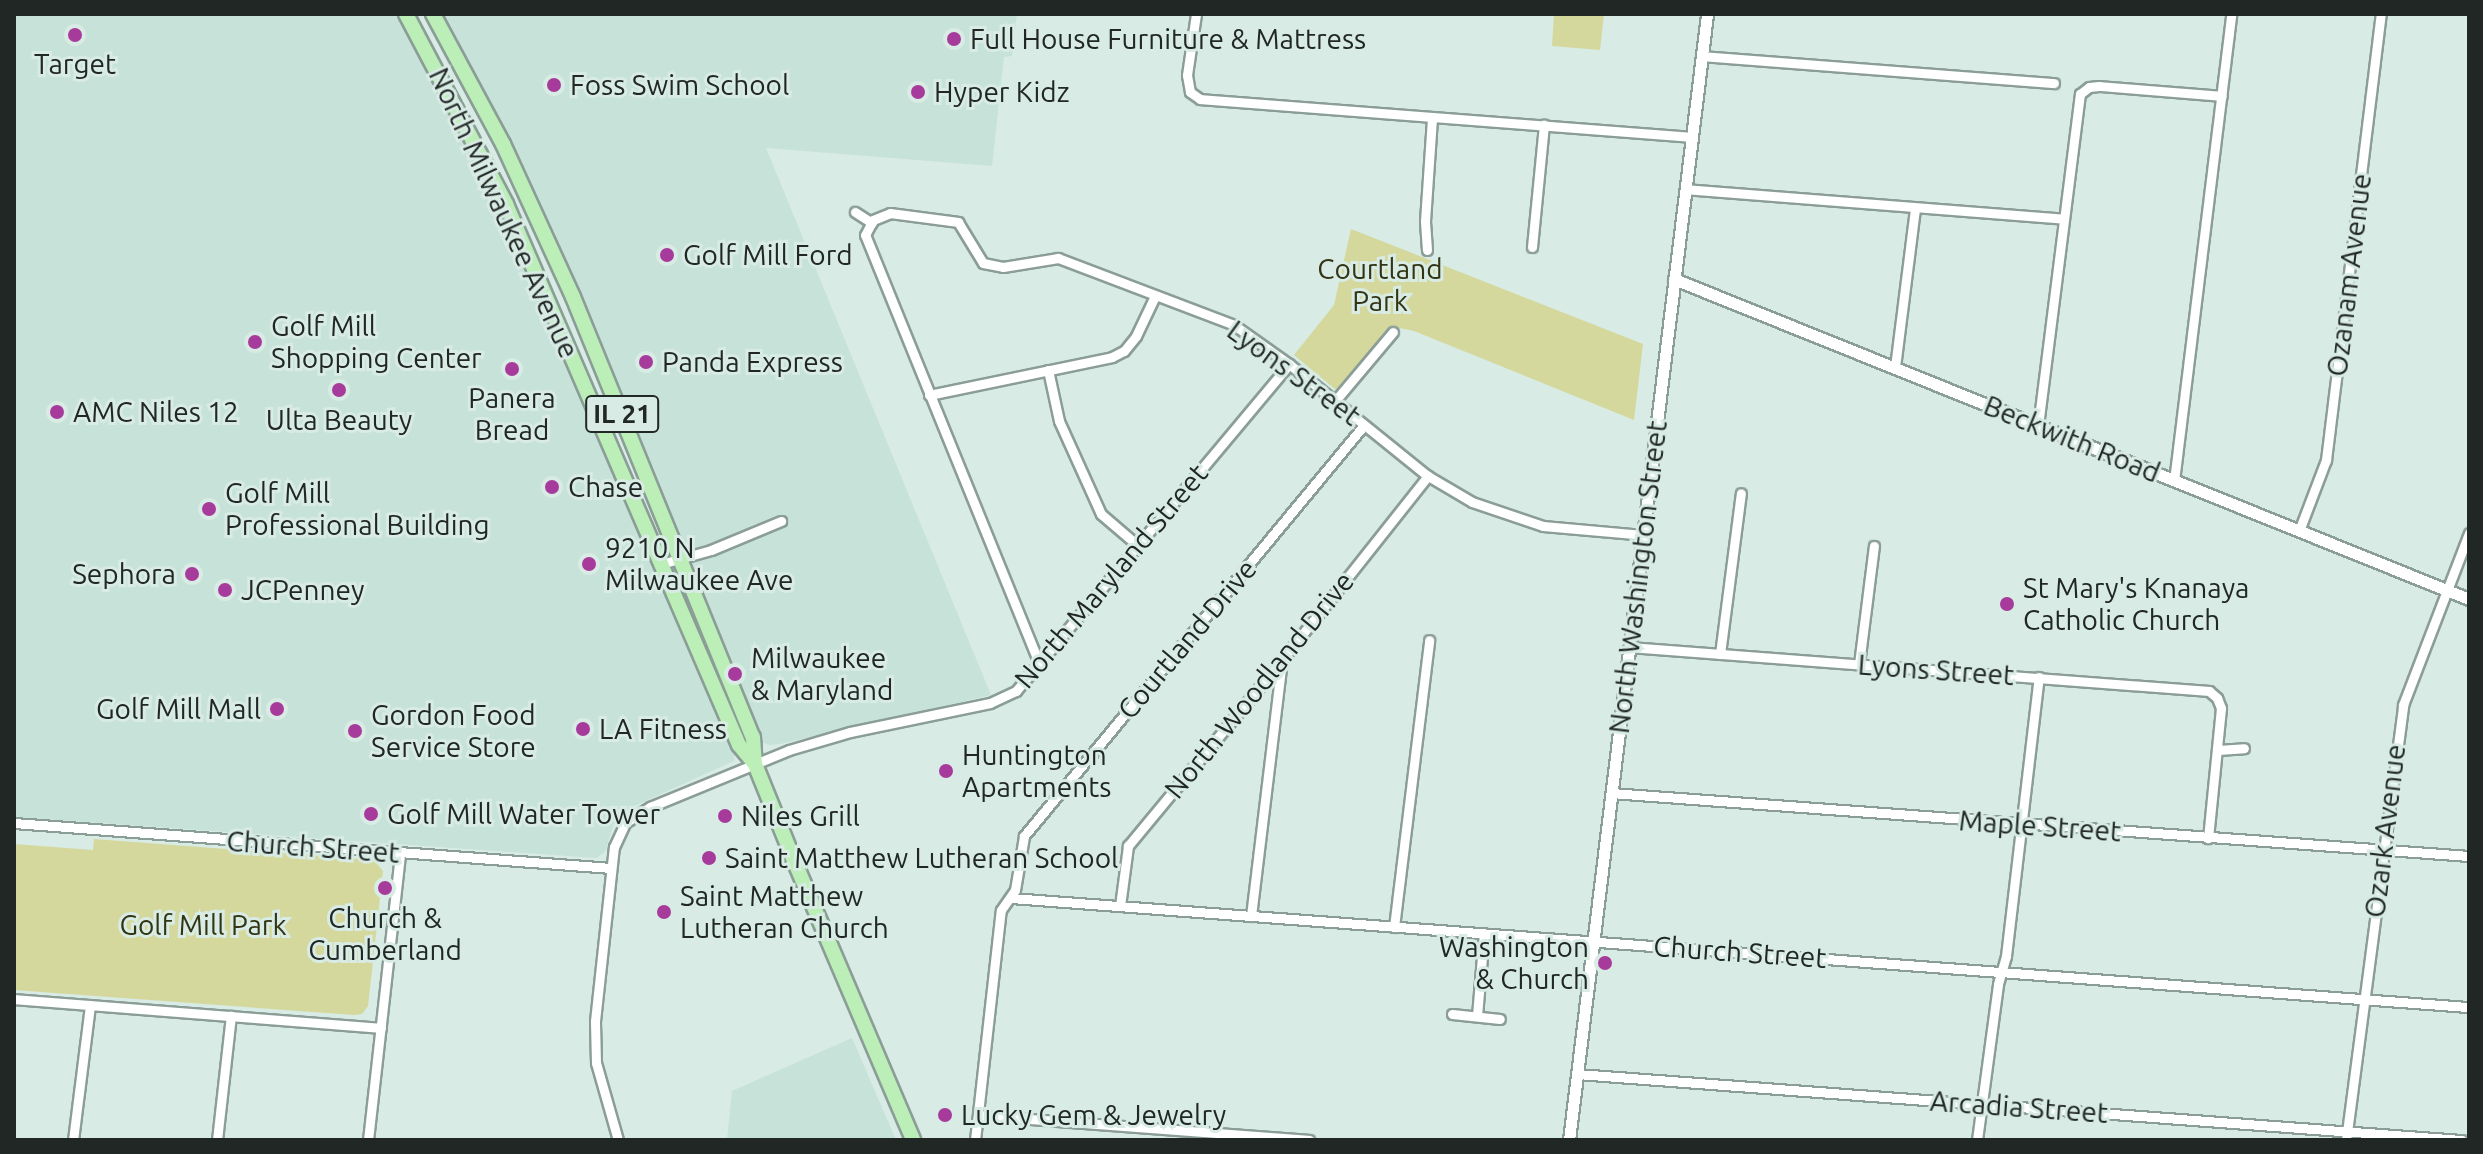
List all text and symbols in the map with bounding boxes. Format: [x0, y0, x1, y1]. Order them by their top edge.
place label: Full House Furniture & Mattress [970, 22, 1366, 56]
marker: Target [66, 26, 84, 44]
marker: Full House Furniture & Mattress [945, 30, 963, 48]
place label: Target [34, 47, 116, 81]
street label: North Milwaukee Avenue [422, 63, 586, 363]
place label: Foss Swim School [570, 68, 789, 102]
place label: Hyper Kidz [934, 75, 1070, 109]
marker: Foss Swim School [545, 76, 563, 94]
marker: Hyper Kidz [909, 83, 927, 101]
street label: Ozanam Avenue [2320, 172, 2378, 378]
place label: Golf Mill Ford [683, 238, 853, 272]
marker: Golf Mill Ford [658, 246, 676, 264]
park label: Courtland Park [1317, 252, 1443, 318]
place label: Golf Mill Shopping Center [271, 309, 482, 375]
street label: Lyons Street [1221, 313, 1367, 433]
marker: Golf Mill Shopping Center [246, 333, 264, 351]
place label: Panda Express [662, 345, 843, 379]
marker: Panda Express [637, 353, 655, 371]
marker: Panera Bread [503, 360, 521, 378]
marker: Ulta Beauty [330, 381, 348, 399]
place label: Panera Bread [468, 381, 556, 447]
street label: Beckwith Road [1979, 388, 2165, 490]
road number: IL 21 [584, 392, 660, 436]
place label: AMC Niles 12 [73, 395, 239, 429]
marker: AMC Niles 12 [48, 403, 66, 421]
place label: Ulta Beauty [266, 403, 412, 437]
street label: North Washington Street [1602, 419, 1674, 735]
street label: North Maryland Street [1007, 457, 1215, 695]
place label: Chase [568, 470, 643, 504]
place label: Golf Mill Professional Building [225, 476, 490, 542]
marker: Chase [543, 478, 561, 496]
marker: Golf Mill Professional Building [200, 500, 218, 518]
place label: 9210 N Milwaukee Ave [605, 531, 793, 597]
street label: Courtland Drive [1111, 552, 1263, 726]
marker: 9210 N Milwaukee Ave [580, 555, 598, 573]
place label: Sephora [72, 557, 176, 591]
marker: Sephora [183, 565, 201, 583]
street label: North Woodland Drive [1157, 565, 1361, 805]
place label: St Mary's Knanaya Catholic Church [2023, 571, 2249, 637]
place label: JCPenney [241, 573, 365, 607]
marker: JCPenney [216, 581, 234, 599]
marker: St Mary's Knanaya Catholic Church [1998, 595, 2016, 613]
place label: Milwaukee & Maryland [751, 641, 893, 707]
street label: Lyons Street [1857, 648, 2015, 692]
marker: Milwaukee & Maryland [726, 665, 744, 683]
place label: Golf Mill Mall [96, 692, 261, 726]
place label: Gordon Food Service Store [371, 698, 536, 764]
marker: Golf Mill Mall [268, 700, 286, 718]
place label: LA Fitness [599, 712, 727, 746]
marker: LA Fitness [574, 720, 592, 738]
marker: Gordon Food Service Store [346, 722, 364, 740]
place label: Huntington Apartments [962, 738, 1111, 804]
street label: Ozark Avenue [2358, 742, 2412, 920]
marker: Huntington Apartments [937, 762, 955, 780]
place label: Golf Mill Water Tower [387, 797, 660, 831]
place label: Niles Grill [741, 799, 860, 833]
street label: Maple Street [1958, 804, 2122, 848]
marker: Golf Mill Water Tower [362, 805, 380, 823]
marker: Niles Grill [716, 807, 734, 825]
street label: Church Street [225, 824, 401, 870]
place label: Saint Matthew Lutheran School [725, 841, 1118, 875]
marker: Saint Matthew Lutheran School [700, 849, 718, 867]
marker: Church & Cumberland [376, 879, 394, 897]
place label: Saint Matthew Lutheran Church [680, 879, 889, 945]
place label: Church & Cumberland [308, 901, 462, 967]
marker: Saint Matthew Lutheran Church [655, 903, 673, 921]
park label: Golf Mill Park [119, 908, 287, 942]
street label: Church Street [1652, 929, 1828, 975]
place label: Washington & Church [1439, 930, 1589, 996]
marker: Washington & Church [1596, 954, 1614, 972]
street label: Arcadia Street [1929, 1084, 2109, 1130]
place label: Lucky Gem & Jewelry [961, 1098, 1226, 1132]
marker: Lucky Gem & Jewelry [936, 1106, 954, 1124]

